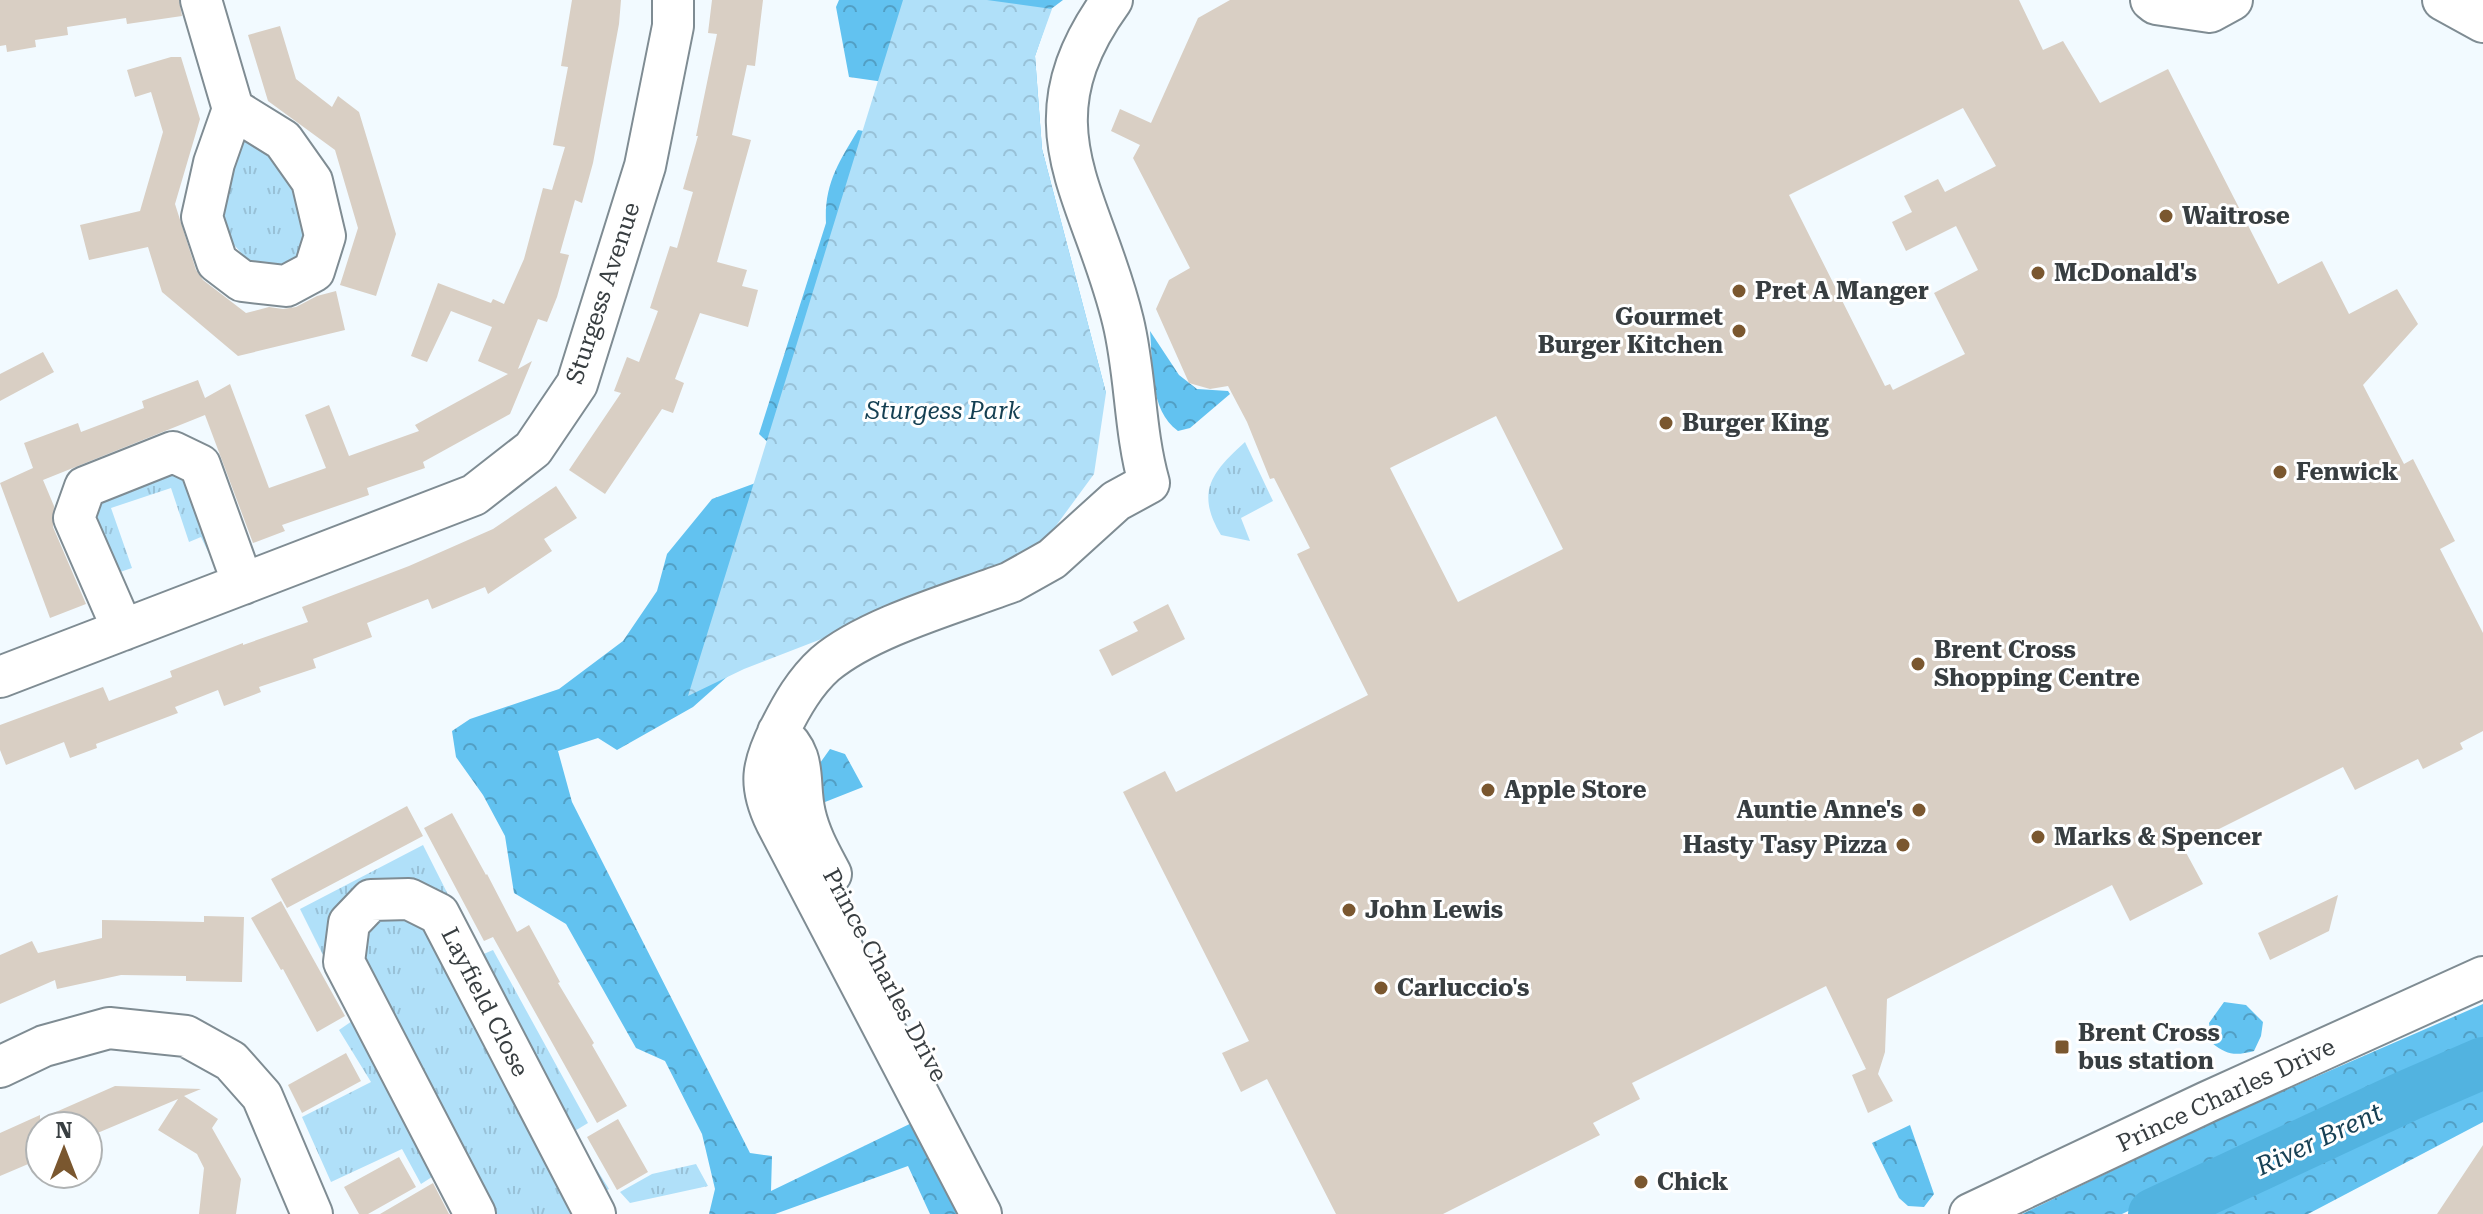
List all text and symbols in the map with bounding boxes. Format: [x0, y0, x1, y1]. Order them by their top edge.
street label: Sturgess Avenue [560, 199, 646, 387]
place label: Waitrose [2182, 202, 2290, 230]
marker: Waitrose [2157, 207, 2175, 225]
place label: McDonald's [2054, 259, 2197, 287]
marker: McDonald's [2029, 264, 2047, 282]
place label: Pret A Manger [1755, 277, 1929, 305]
marker: Pret A Manger [1730, 282, 1748, 300]
place label: Gourmet Burger Kitchen [1538, 303, 1723, 359]
marker: Gourmet Burger Kitchen [1730, 322, 1748, 340]
park label: Sturgess Park [865, 397, 1020, 425]
place label: Burger King [1682, 409, 1829, 437]
marker: Burger King [1657, 414, 1675, 432]
place label: Fenwick [2296, 458, 2399, 486]
marker: Fenwick [2271, 463, 2289, 481]
place label: Brent Cross Shopping Centre [1934, 636, 2140, 692]
marker: Brent Cross Shopping Centre [1909, 655, 1927, 673]
place label: Apple Store [1504, 776, 1647, 804]
marker: Apple Store [1479, 781, 1497, 799]
place label: Auntie Anne's [1736, 796, 1903, 824]
marker: Auntie Anne's [1910, 801, 1928, 819]
place label: Marks & Spencer [2054, 823, 2262, 851]
marker: Marks & Spencer [2029, 828, 2047, 846]
place label: Hasty Tasy Pizza [1683, 831, 1887, 859]
marker: Hasty Tasy Pizza [1894, 836, 1912, 854]
street label: Prince Charles Drive [817, 864, 953, 1086]
place label: John Lewis [1365, 896, 1503, 924]
marker: John Lewis [1340, 901, 1358, 919]
street label: Layfield Close [435, 923, 535, 1081]
place label: Carluccio's [1397, 974, 1529, 1002]
marker: Carluccio's [1372, 979, 1390, 997]
place label: Brent Cross bus station [2078, 1019, 2220, 1075]
street label: Prince Charles Drive [2112, 1032, 2340, 1158]
marker: Brent Cross bus station [2053, 1038, 2071, 1056]
water label: River Brent [2250, 1096, 2387, 1182]
north arrow [24, 1110, 104, 1190]
text: N [56, 1118, 73, 1143]
place label: Chick [1657, 1168, 1729, 1196]
marker: Chick [1632, 1173, 1650, 1191]

